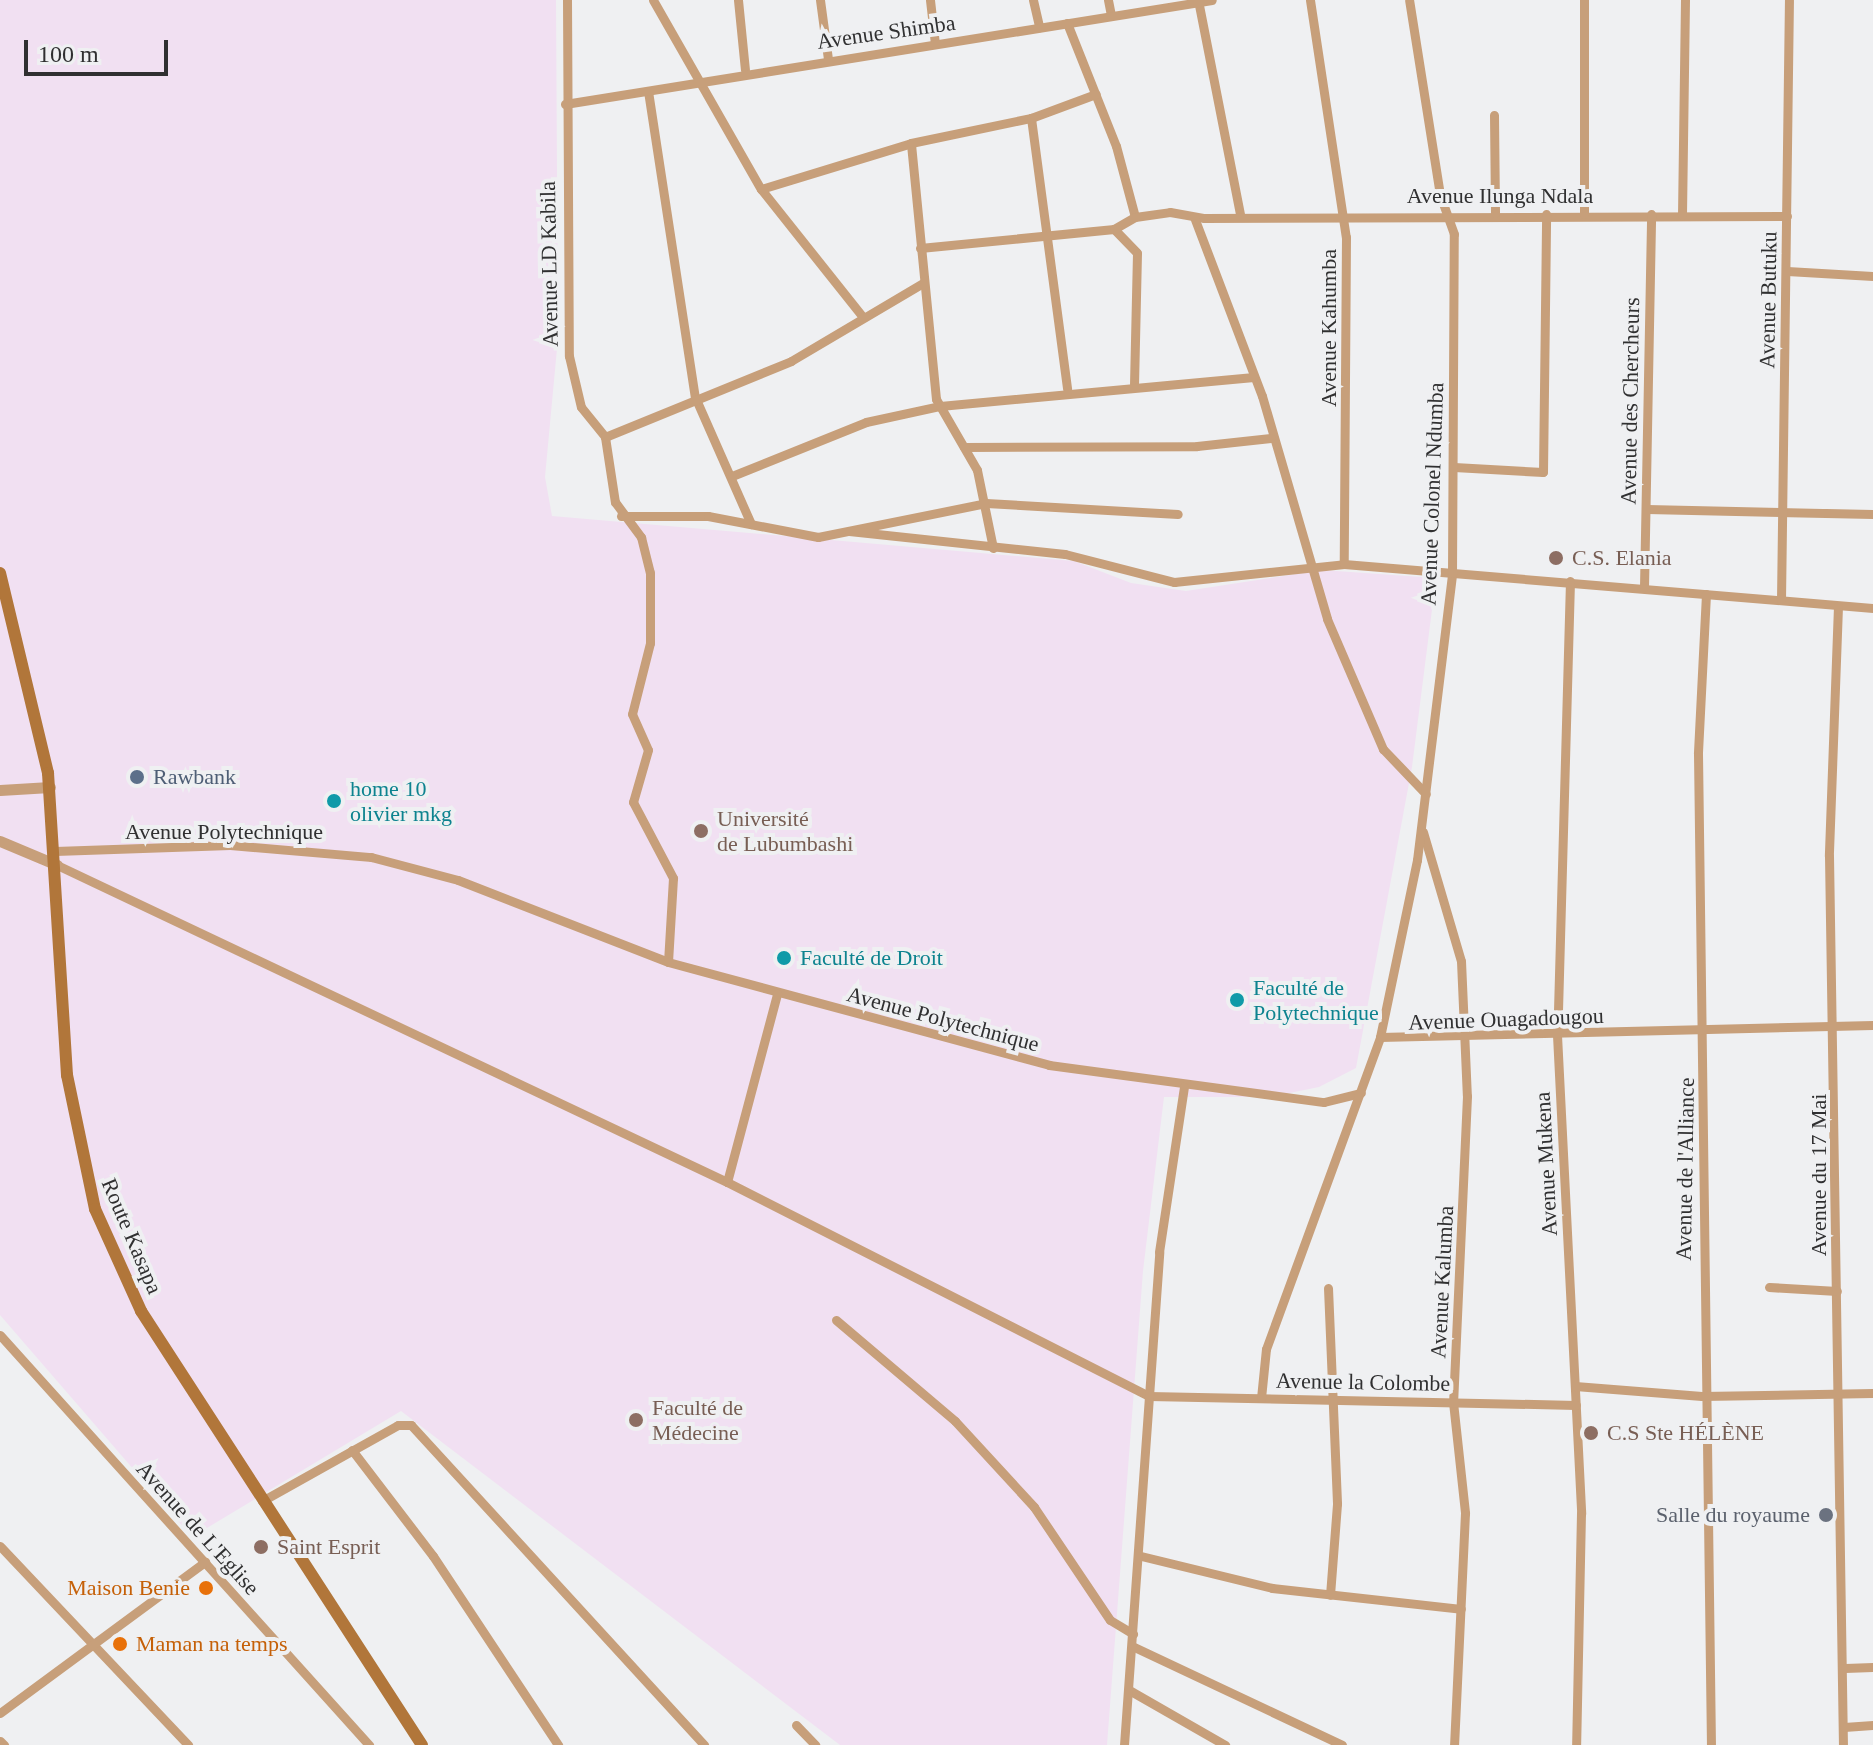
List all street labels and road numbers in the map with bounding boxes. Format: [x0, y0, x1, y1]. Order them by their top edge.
street label: Avenue Shimba [815, 9, 957, 55]
street label: Avenue LD Kabila [534, 181, 564, 347]
street label: Avenue Ilunga Ndala [1407, 183, 1593, 209]
street label: Avenue Butuku [1754, 231, 1782, 369]
street label: Avenue Kahumba [1316, 249, 1342, 407]
street label: Avenue des Chercheurs [1615, 297, 1645, 505]
street label: Avenue Colonel Ndumba [1415, 382, 1449, 606]
street label: Avenue Polytechnique [125, 819, 323, 845]
street label: Avenue Polytechnique [844, 981, 1042, 1057]
street label: Avenue Ouagadougou [1408, 1002, 1604, 1036]
street label: Avenue de l'Alliance [1670, 1077, 1700, 1261]
street label: Avenue Mukena [1529, 1091, 1563, 1237]
street label: Avenue du 17 Mai [1806, 1094, 1832, 1256]
street label: Route Kasapa [96, 1174, 168, 1298]
street label: Avenue Kalumba [1425, 1205, 1459, 1359]
street label: Avenue la Colombe [1276, 1367, 1450, 1397]
street label: Avenue de L'Eglise [131, 1456, 265, 1600]

